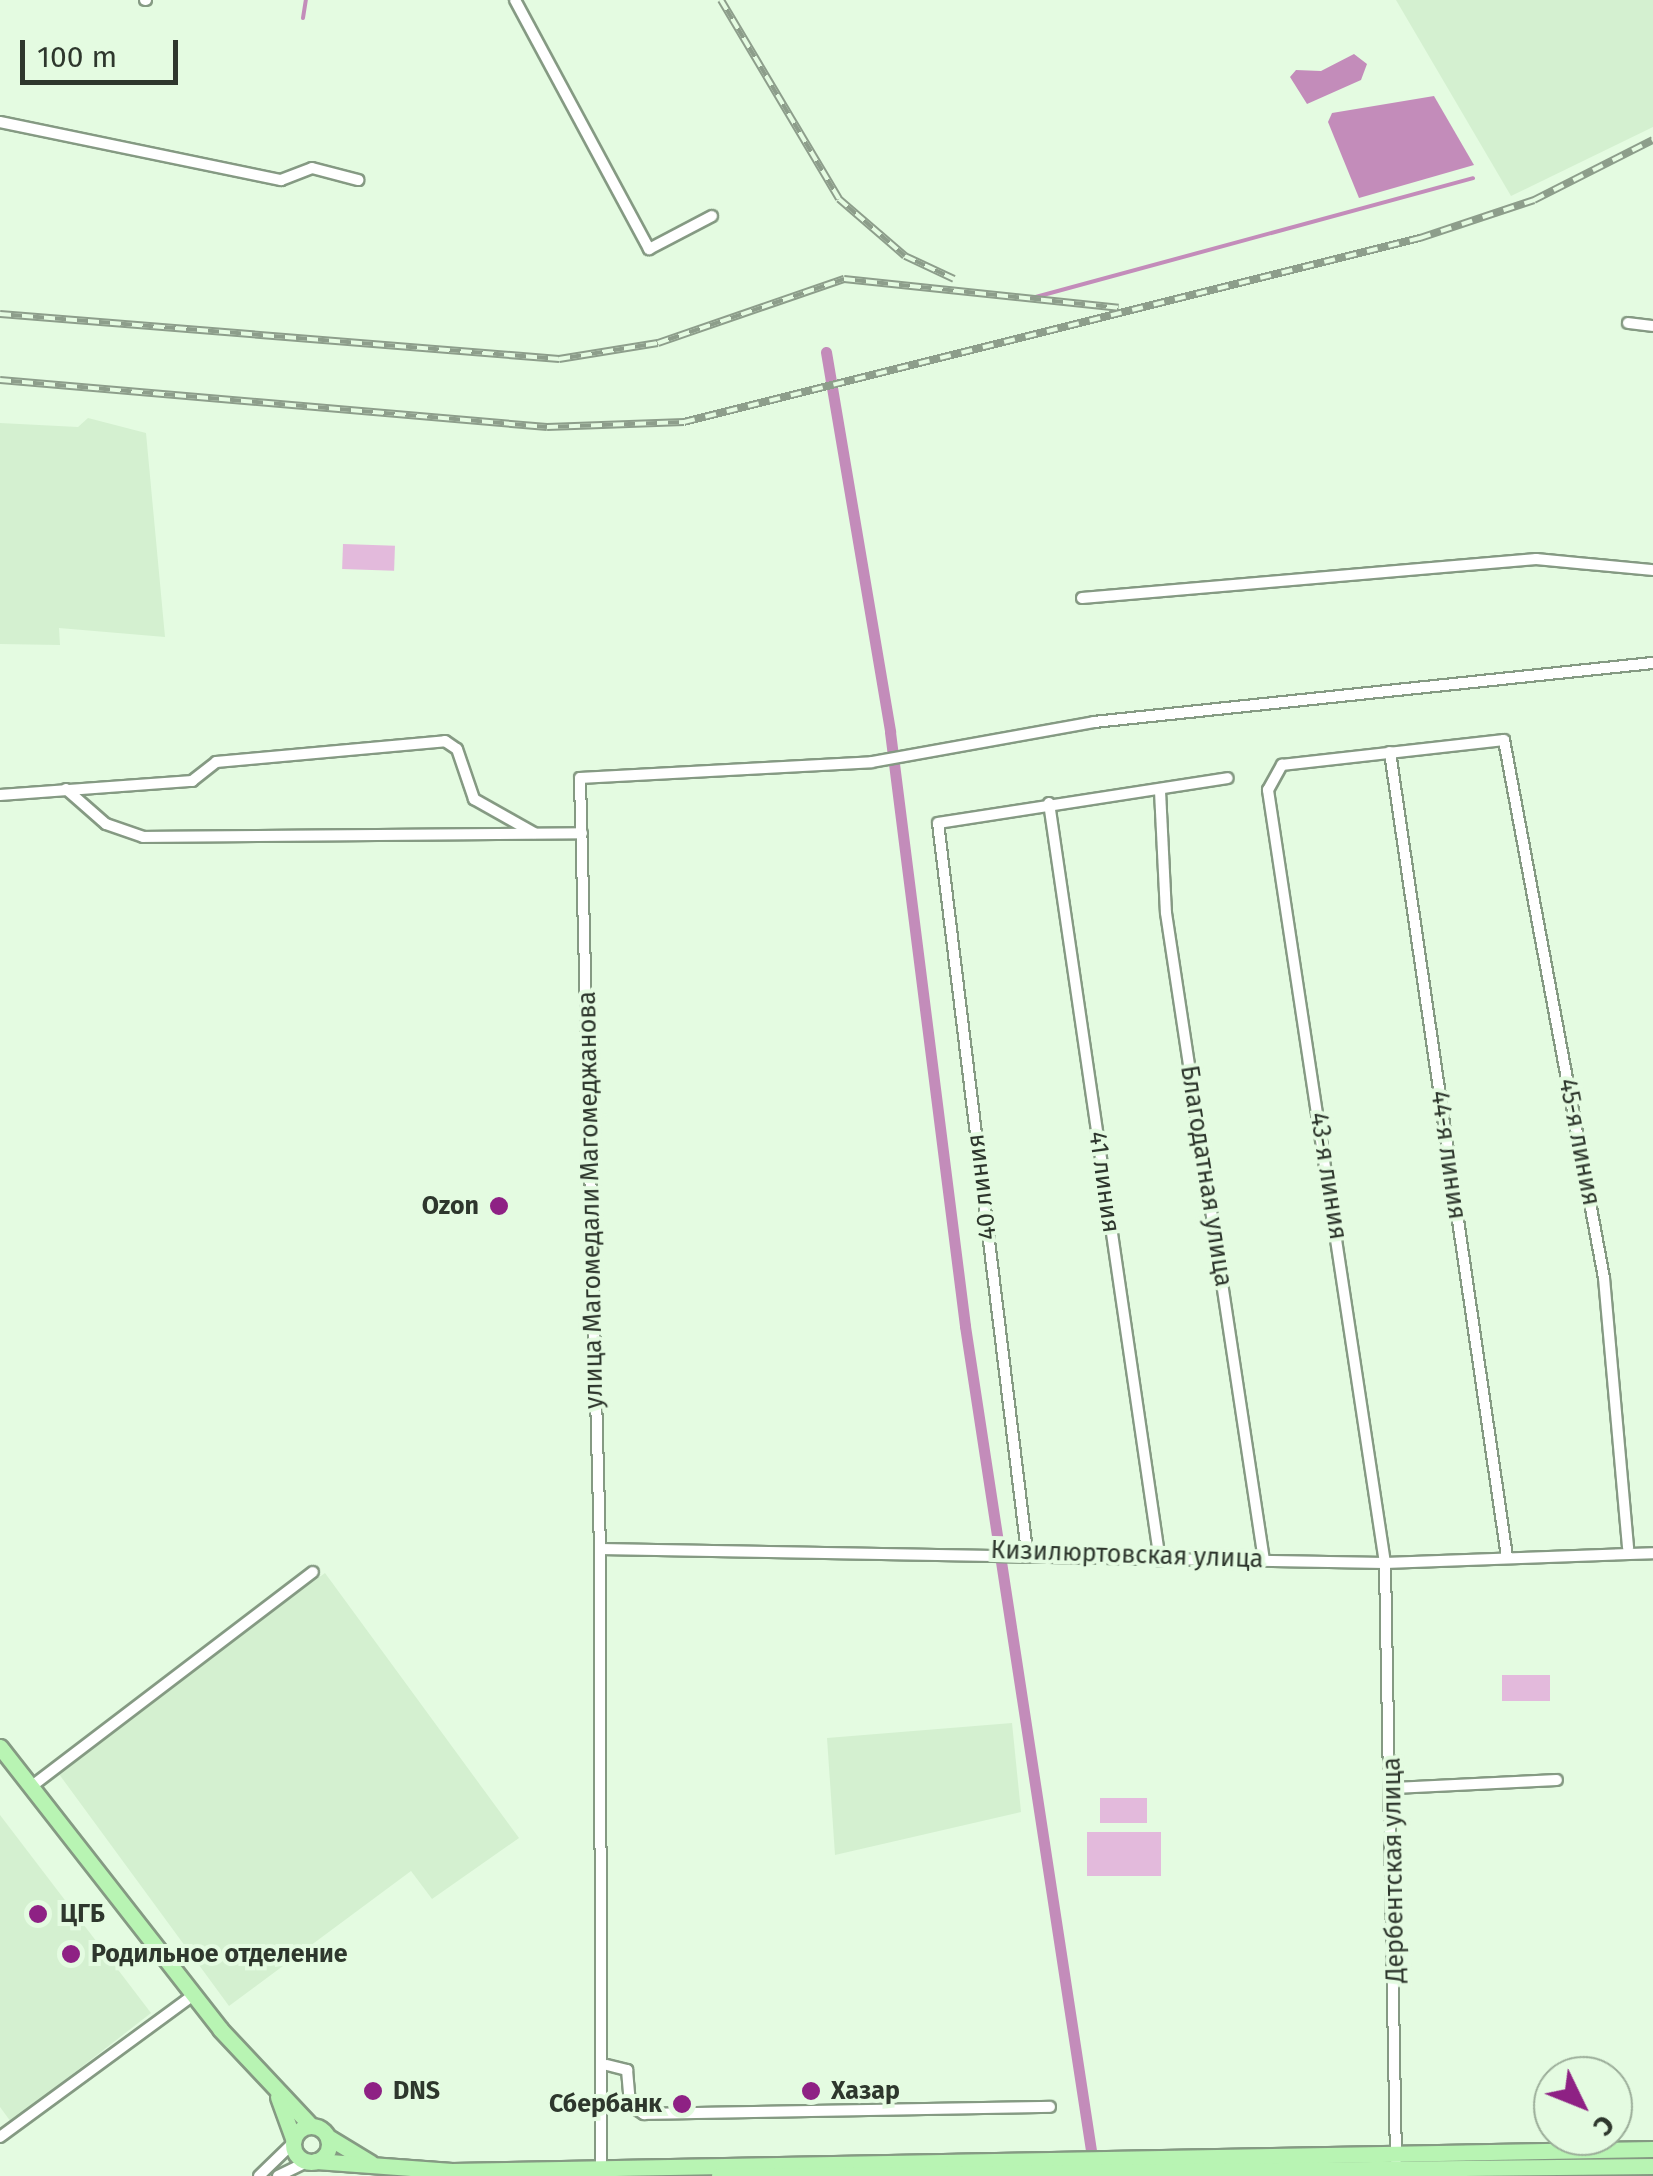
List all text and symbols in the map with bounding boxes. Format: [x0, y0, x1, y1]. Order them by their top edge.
scale bar [25, 20, 182, 82]
text: 100 m [37, 39, 117, 75]
street label: улица Магомедали Магомеджановa [572, 991, 610, 1409]
street label: Благодатная улица [1174, 1063, 1238, 1289]
street label: 45-я линия [1552, 1076, 1606, 1208]
street label: 44-я линия [1424, 1089, 1472, 1221]
street label: 43-я линия [1303, 1110, 1353, 1242]
street label: 41 линия [1082, 1129, 1126, 1235]
street label: 40 линия [961, 1132, 1003, 1242]
place label: Ozon [422, 1191, 479, 1221]
marker: Ozon [488, 1195, 510, 1217]
street label: Кизилюртовская улица [990, 1535, 1264, 1575]
street label: Дербентская улица [1377, 1757, 1411, 1983]
place label: ЦГБ [60, 1899, 105, 1929]
marker: ЦГБ [25, 1901, 51, 1927]
place label: Родильное отделение [91, 1939, 348, 1969]
marker: Родильное отделение [60, 1943, 82, 1965]
north arrow [1533, 2056, 1633, 2156]
place label: DNS [393, 2076, 440, 2106]
place label: Хазар [831, 2076, 900, 2106]
marker: DNS [362, 2080, 384, 2102]
marker: Хазар [800, 2080, 822, 2102]
place label: Сбербанк [549, 2089, 662, 2119]
marker: Сбербанк [671, 2093, 693, 2115]
text: С [1586, 2108, 1621, 2143]

